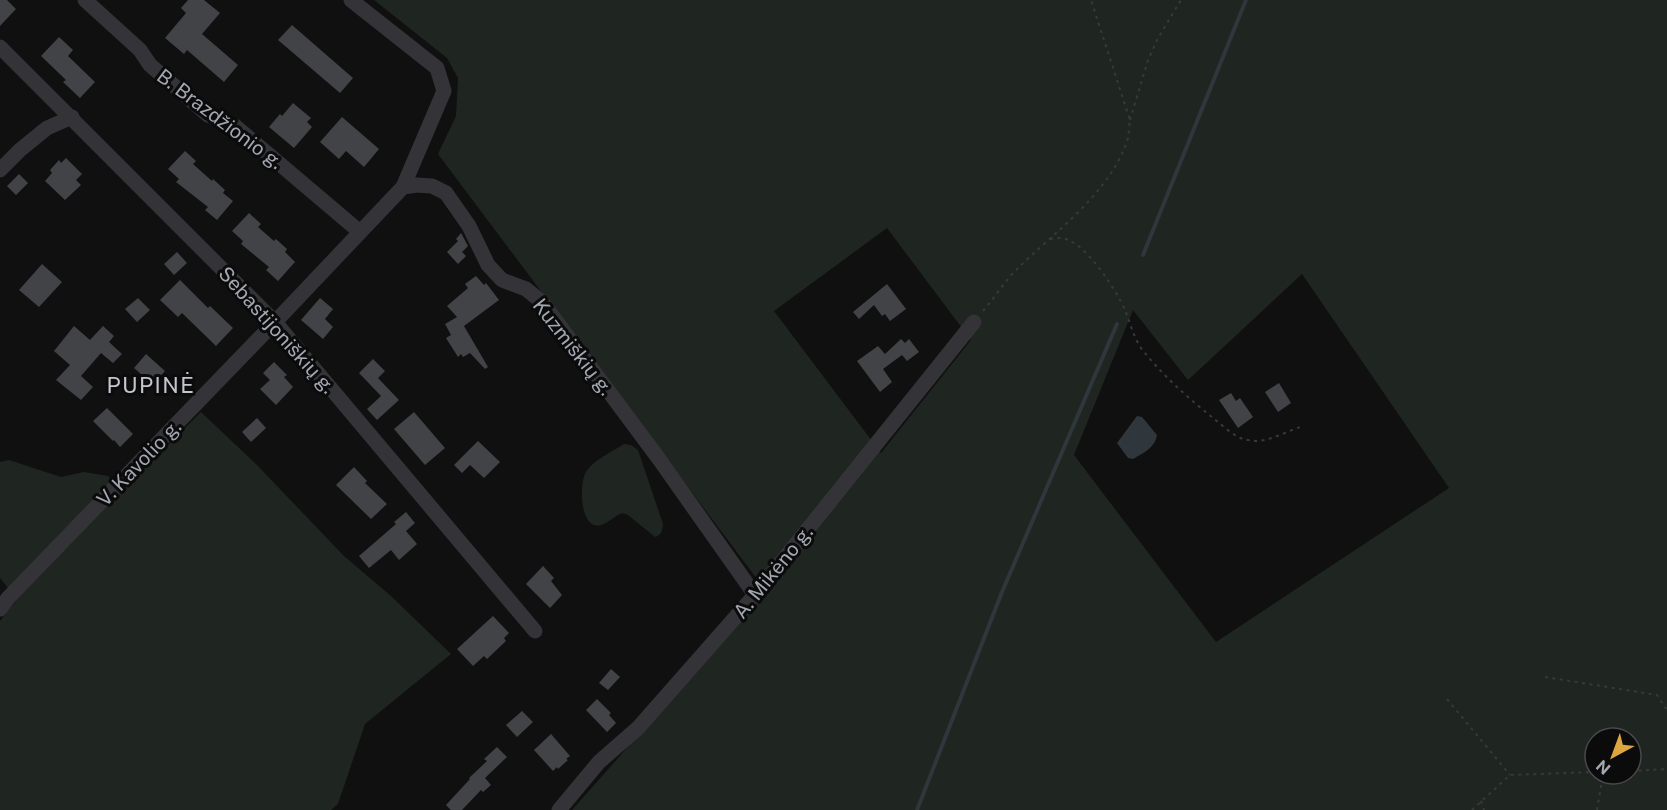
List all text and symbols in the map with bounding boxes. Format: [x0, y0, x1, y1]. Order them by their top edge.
street label: B. Brazdžionio g. [152, 64, 288, 174]
street label: Sebastijoniškių g. [214, 261, 340, 399]
street label: Kuzmiškių g. [528, 294, 618, 400]
district label: PUPINĖ [107, 371, 195, 398]
street label: V. Kavolio g. [92, 415, 186, 511]
street label: A. Mikėno g. [728, 521, 818, 623]
north arrow [1583, 726, 1643, 786]
text: N [1593, 756, 1614, 778]

